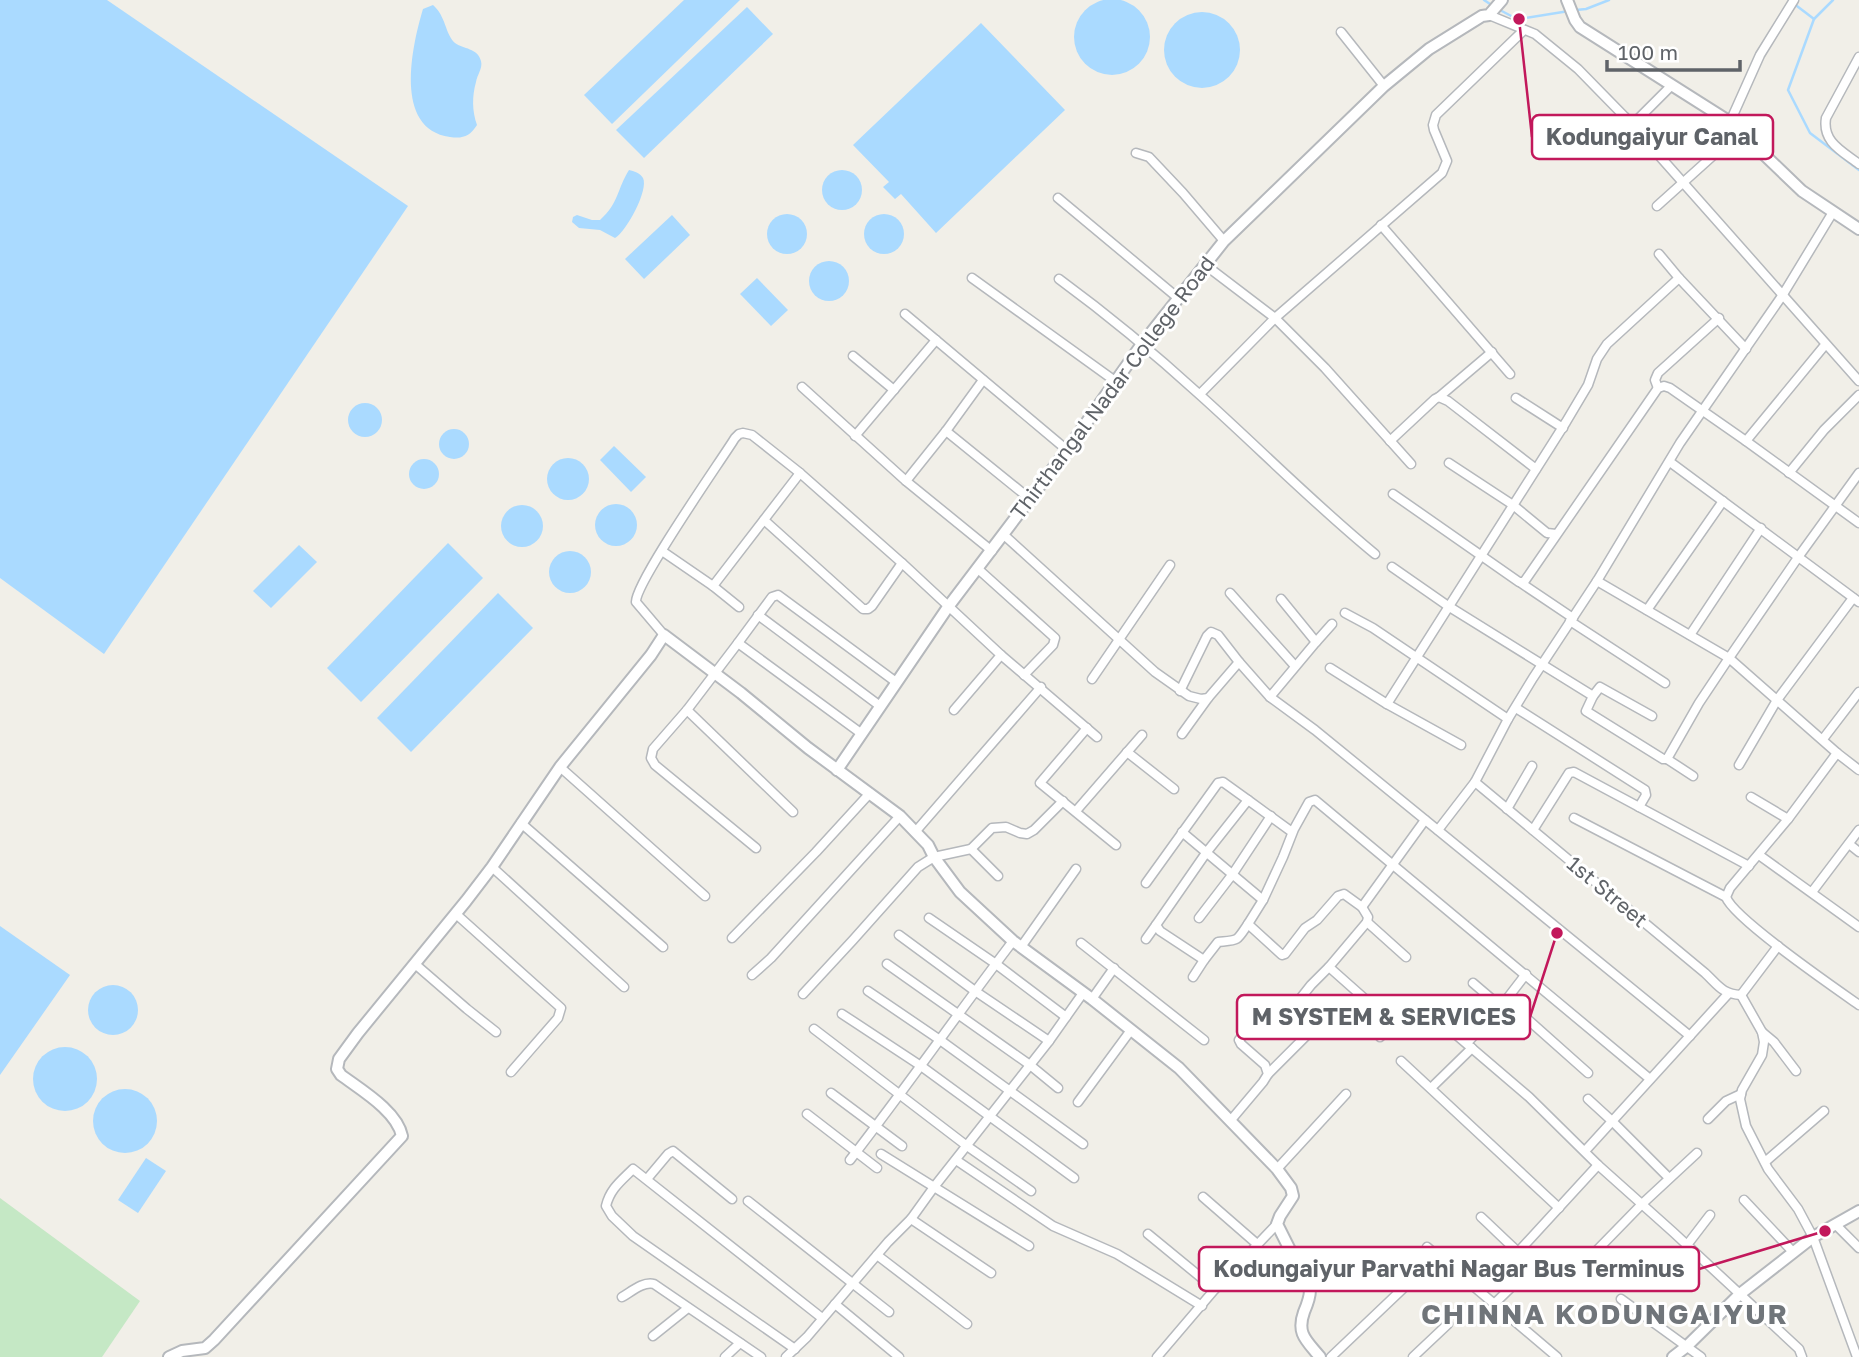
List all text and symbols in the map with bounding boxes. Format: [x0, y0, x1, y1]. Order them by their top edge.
scale bar [1607, 28, 1740, 72]
text: 100 m [1618, 39, 1678, 65]
callout: Kodungaiyur Canal [1532, 115, 1773, 159]
text: Kodungaiyur Canal [1546, 122, 1758, 150]
street label: Thirthangal Nadar College Road [1005, 251, 1220, 524]
street label: 1st Street [1562, 850, 1653, 932]
callout: M SYSTEM & SERVICES [1237, 995, 1530, 1039]
text: M SYSTEM & SERVICES [1252, 1002, 1516, 1030]
callout: Kodungaiyur Parvathi Nagar Bus Terminus [1199, 1247, 1699, 1291]
text: Kodungaiyur Parvathi Nagar Bus Terminus [1213, 1254, 1685, 1282]
district label: CHINNA KODUNGAIYUR [1421, 1297, 1789, 1330]

